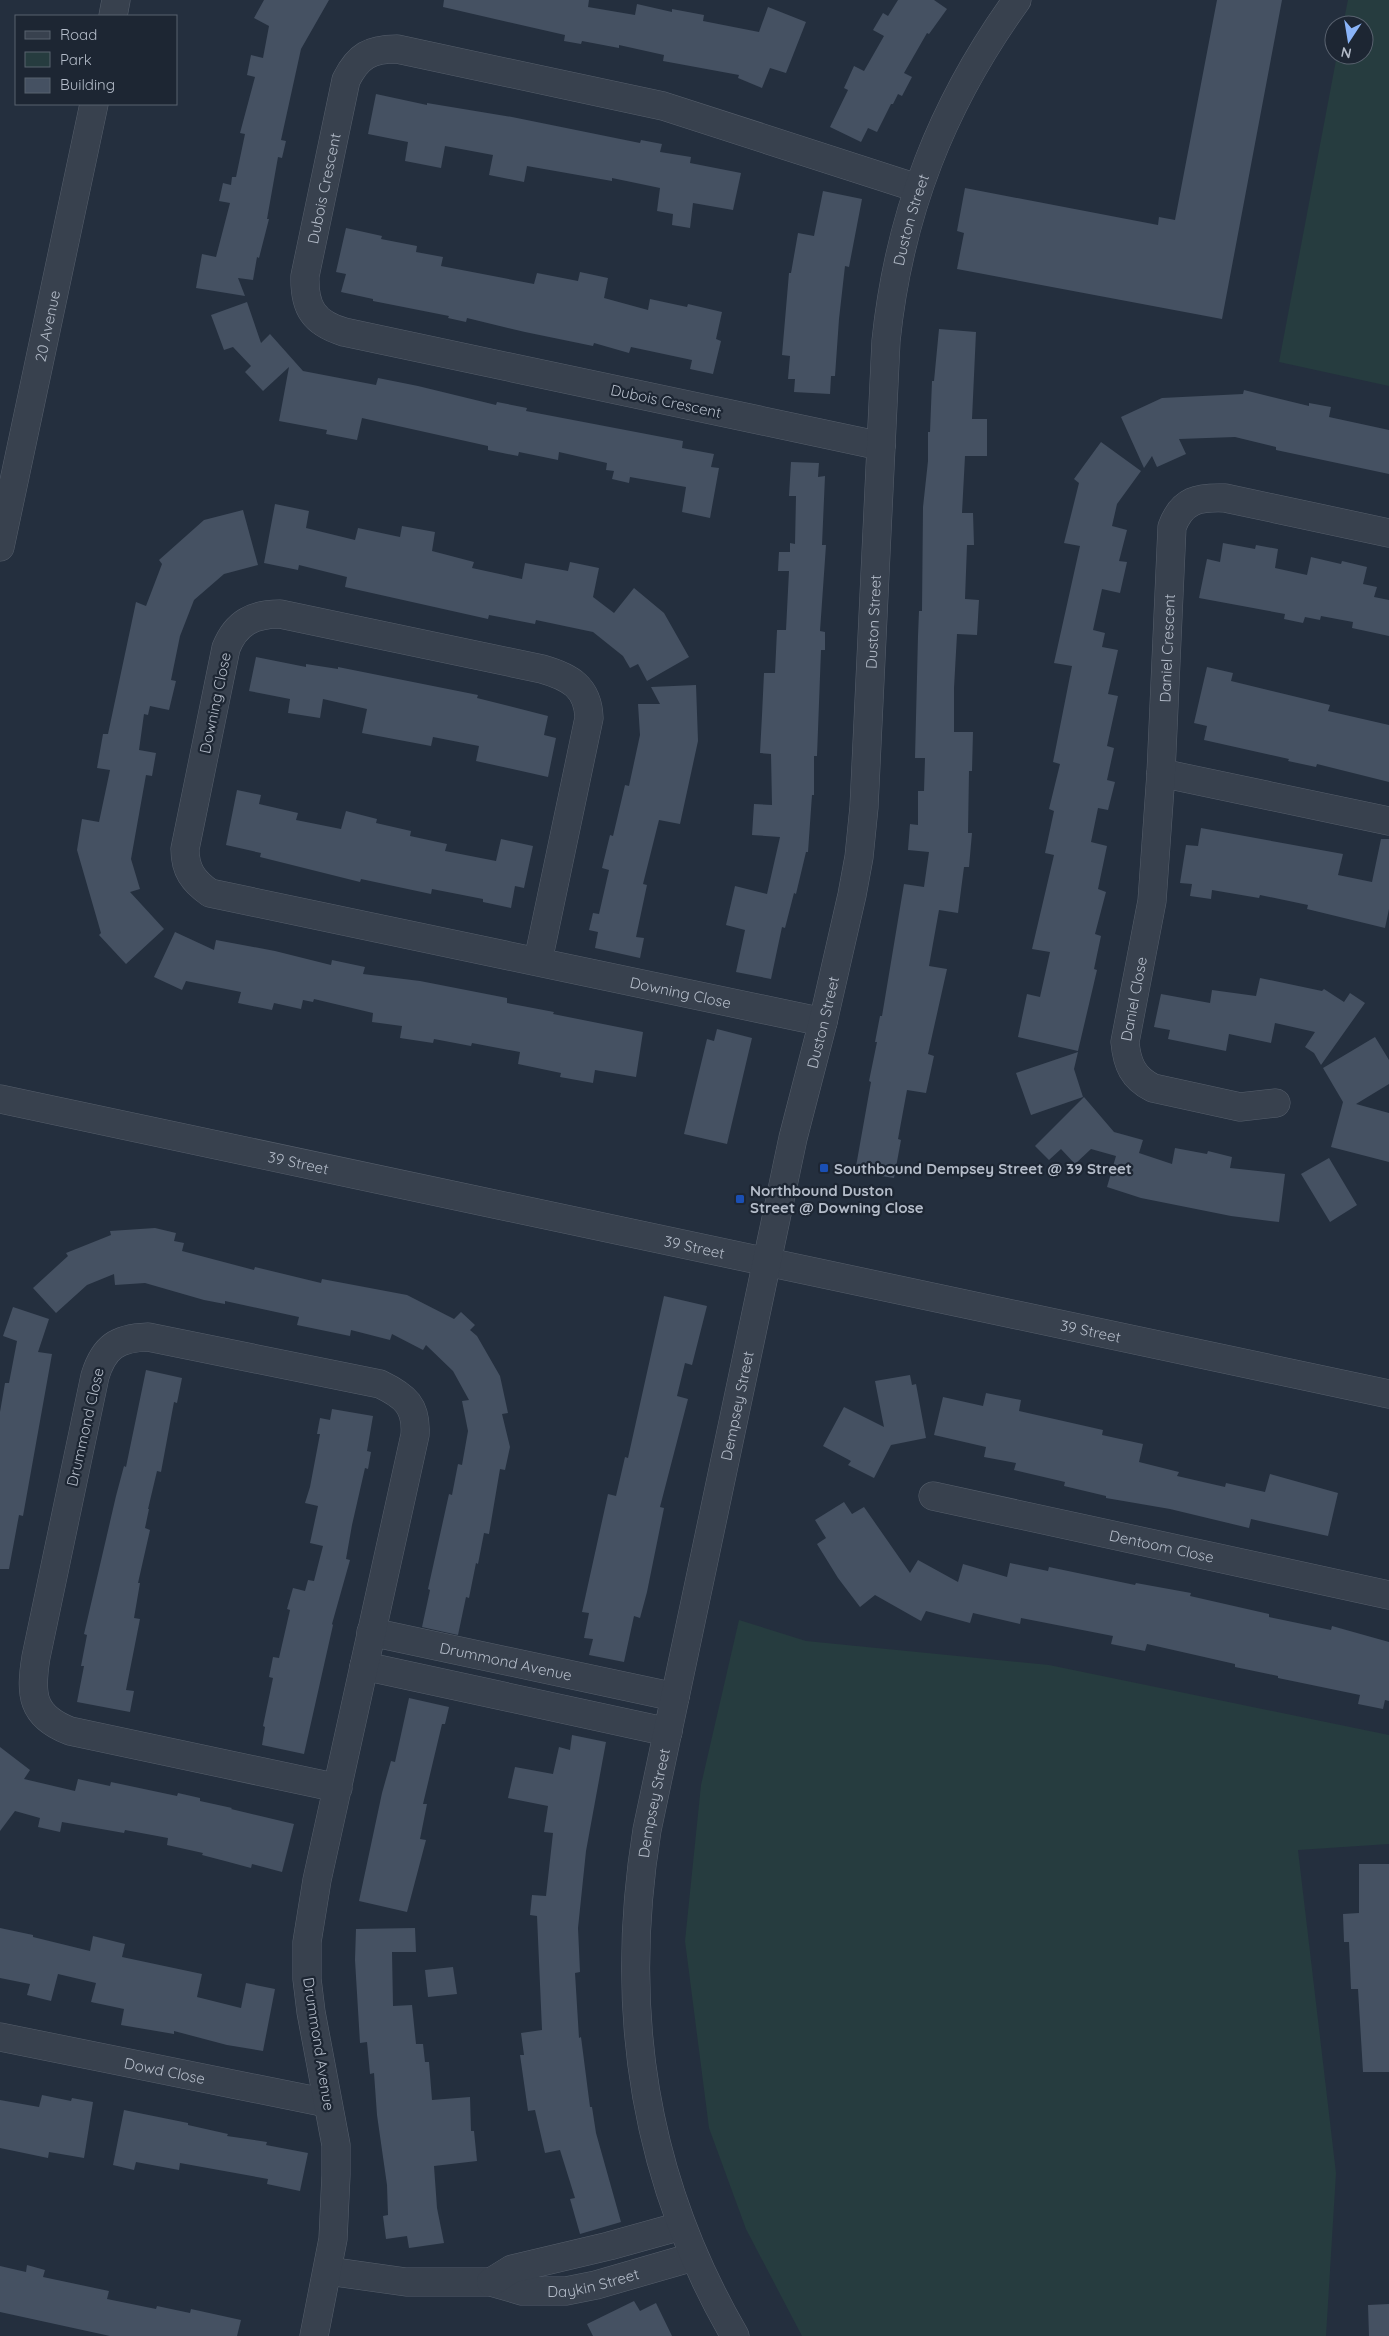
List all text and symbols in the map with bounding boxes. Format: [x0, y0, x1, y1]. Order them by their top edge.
legend [15, 15, 178, 105]
north arrow [1324, 15, 1374, 65]
text: Road [60, 25, 97, 44]
text: N [1339, 43, 1353, 63]
text: Park [60, 50, 92, 69]
text: Building [60, 75, 115, 94]
street label: Dubois Crescent [303, 131, 344, 245]
street label: Duston Street [888, 171, 932, 267]
street label: 20 Avenue [30, 288, 64, 363]
street label: Dubois Crescent [609, 380, 723, 422]
street label: Duston Street [861, 574, 884, 669]
street label: Daniel Crescent [1155, 593, 1179, 703]
street label: Downing Close [195, 651, 235, 755]
street label: Daniel Close [1116, 955, 1151, 1043]
street label: Downing Close [628, 972, 733, 1012]
street label: Duston Street [802, 974, 843, 1070]
street label: 39 Street [266, 1147, 330, 1178]
place label: Southbound Dempsey Street @ 39 Street [834, 1159, 1132, 1178]
marker: Southbound Dempsey Street @ 39 Street [818, 1162, 830, 1174]
place label: Northbound Duston Street @ Downing Close [750, 1181, 924, 1217]
marker: Northbound Duston Street @ Downing Close [734, 1193, 746, 1205]
street label: 39 Street [663, 1231, 727, 1262]
street label: 39 Street [1059, 1315, 1123, 1346]
street label: Dempsey Street [716, 1349, 757, 1462]
street label: Drummond Close [62, 1366, 108, 1488]
street label: Dentoom Close [1108, 1525, 1216, 1566]
street label: Drummond Avenue [438, 1637, 574, 1684]
street label: Dempsey Street [634, 1747, 673, 1859]
street label: Drummond Avenue [299, 1976, 339, 2112]
street label: Dowd Close [123, 2053, 207, 2088]
street label: Daykin Street [547, 2264, 641, 2301]

